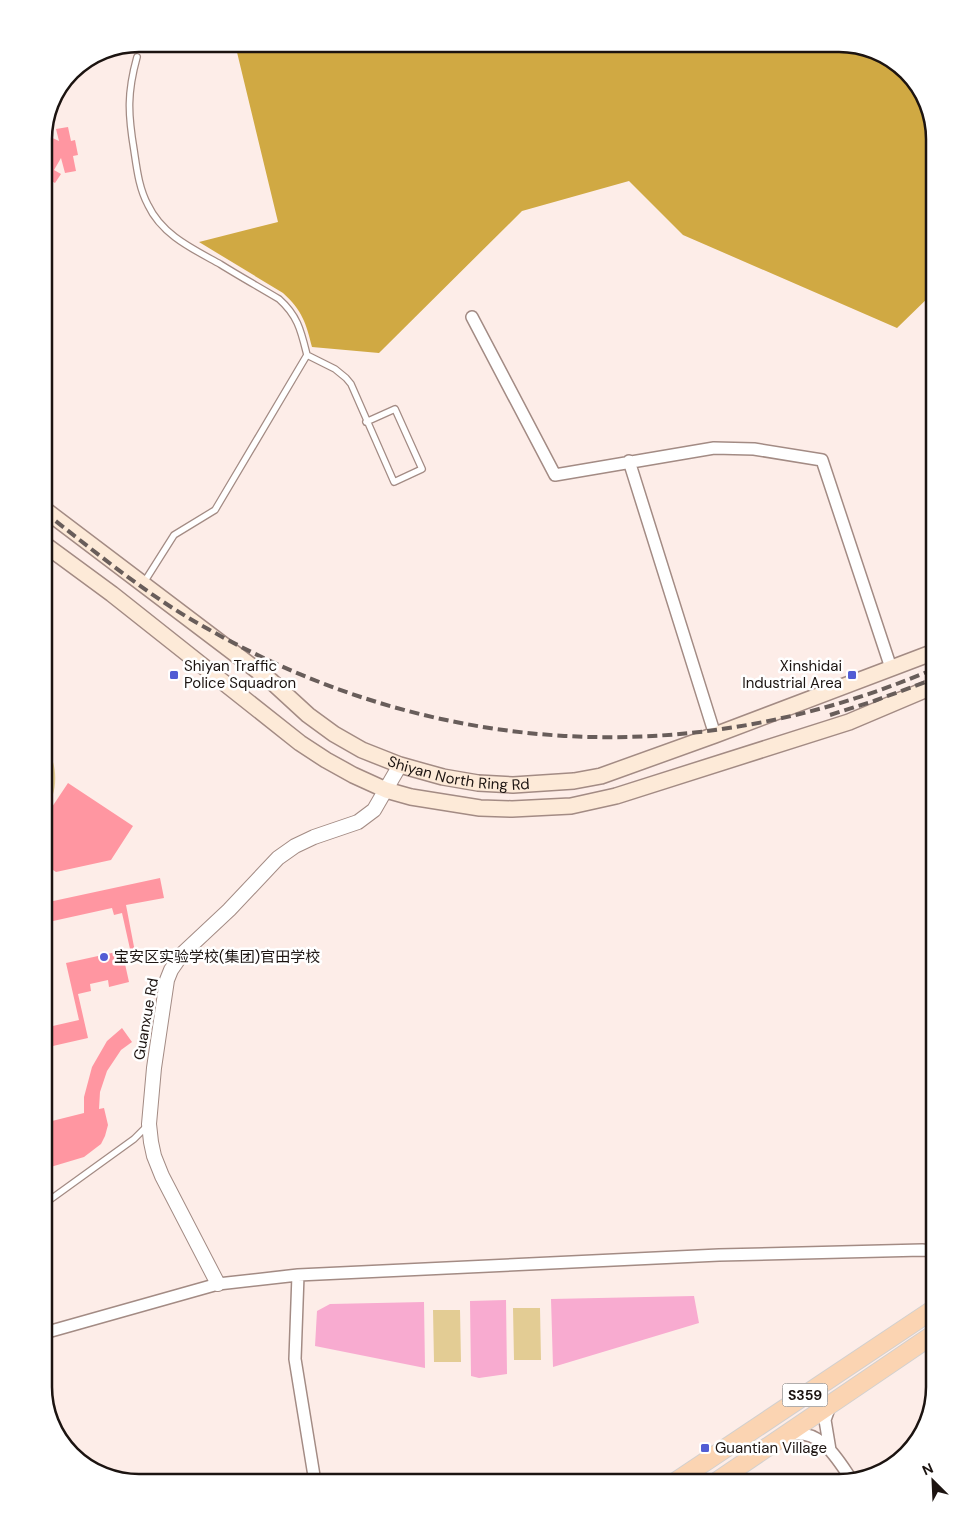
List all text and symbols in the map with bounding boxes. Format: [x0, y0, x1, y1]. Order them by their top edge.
place label: Shiyan Traffic Police Squadron [184, 656, 296, 693]
place label: Xinshidai Industrial Area [742, 656, 842, 693]
marker: Shiyan Traffic Police Squadron [168, 669, 180, 681]
marker: Xinshidai Industrial Area [846, 669, 858, 681]
street label: Shiyan North Ring Rd [385, 751, 530, 795]
place label: 宝安区实验学校(集团)官田学校 [114, 947, 320, 967]
marker: 宝安区实验学校(集团)官田学校 [98, 951, 110, 963]
street label: Guanxue Rd [129, 976, 163, 1062]
road number: S359 [782, 1384, 828, 1406]
place label: Guantian Village [715, 1438, 827, 1458]
marker: Guantian Village [699, 1442, 711, 1454]
north arrow [908, 1456, 958, 1506]
text: N [919, 1459, 936, 1479]

